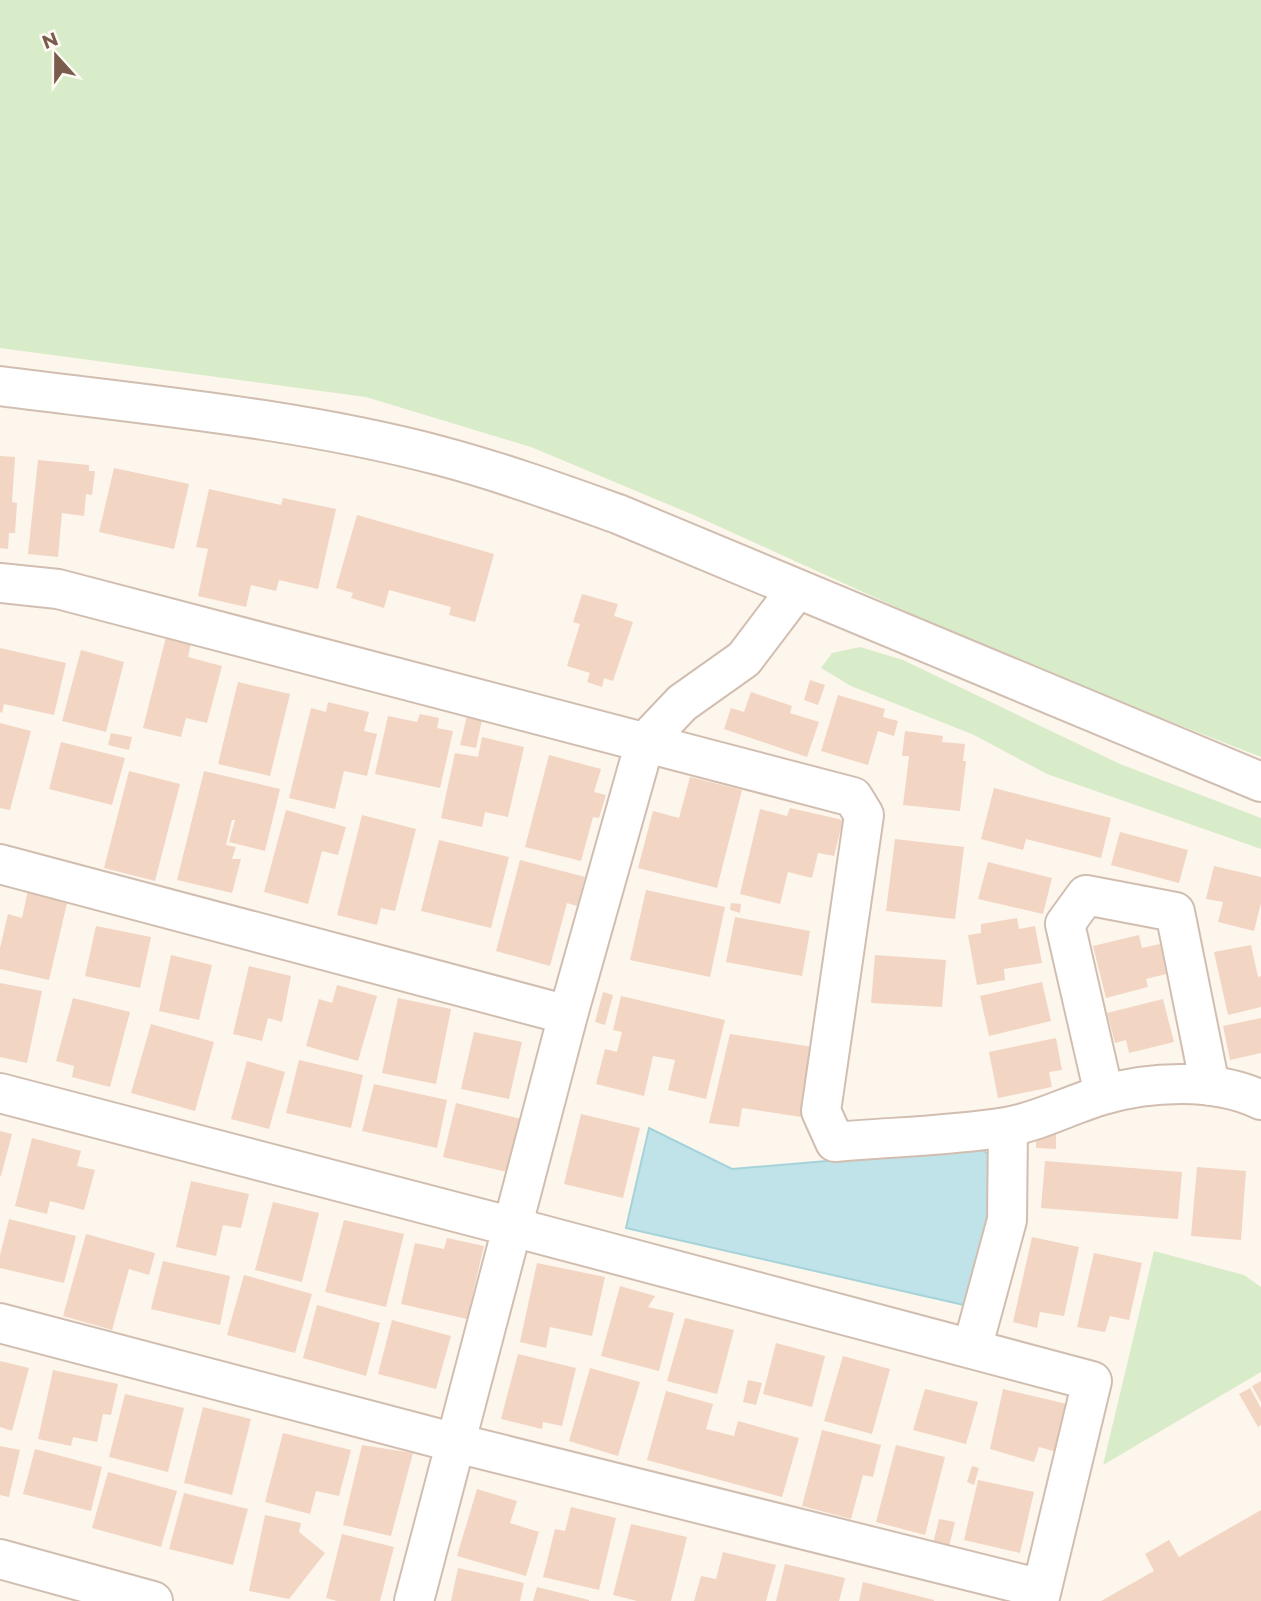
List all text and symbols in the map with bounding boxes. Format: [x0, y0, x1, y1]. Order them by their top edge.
north arrow [21, 21, 91, 91]
text: N [39, 27, 61, 54]

